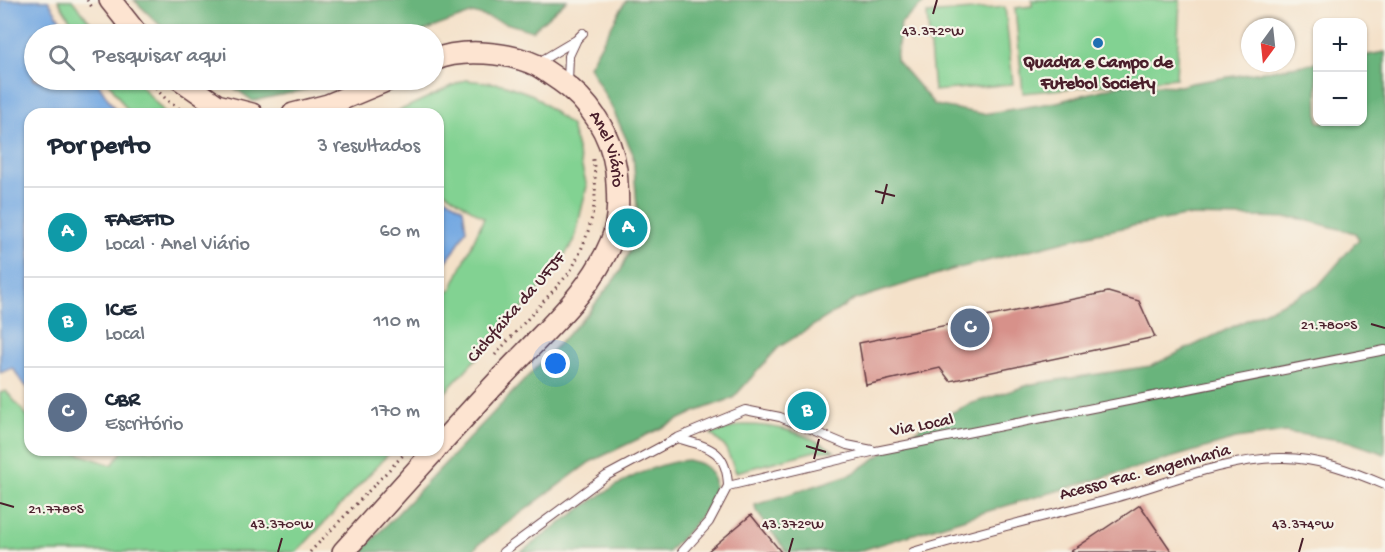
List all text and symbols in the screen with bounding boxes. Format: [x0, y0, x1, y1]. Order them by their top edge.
north arrow [1241, 18, 1295, 72]
map controls [1313, 18, 1367, 126]
button: + [1313, 18, 1367, 72]
text: 43.372°W [902, 23, 964, 41]
search box [24, 24, 444, 90]
marker: Quadra e Campo de Futebol Society [1091, 36, 1105, 50]
icon: search [45, 41, 78, 74]
text: Pesquisar aqui [93, 44, 227, 70]
place label: Quadra e Campo de Futebol Society [1023, 53, 1174, 95]
button: − [1313, 72, 1367, 126]
street label: Anel Viário [584, 107, 628, 188]
text: Por perto [48, 132, 151, 163]
text: 3 resultados [318, 136, 420, 159]
pin: A [608, 206, 648, 250]
text: FAEFID [105, 208, 174, 234]
text: A [62, 221, 73, 244]
text: 60 m [380, 221, 420, 244]
text: Local · Anel Viário [105, 234, 250, 257]
street label: Ciclofaixa da UFJF [463, 248, 571, 367]
text: ICE [105, 298, 136, 324]
pin: C [950, 306, 990, 350]
text: B [62, 311, 73, 334]
text: 110 m [374, 311, 420, 334]
text: 21.780°S [1301, 317, 1357, 335]
text: Local [105, 324, 145, 347]
your location [541, 349, 570, 378]
text: CBR [105, 388, 140, 414]
pin: B [788, 388, 826, 434]
text: C [62, 401, 73, 424]
text: 170 m [371, 401, 420, 424]
street label: Via Local [888, 410, 956, 443]
text: Escritório [105, 414, 183, 437]
street label: Acesso Fac. Engenharia [1057, 440, 1234, 506]
text: 21.778°S [28, 501, 84, 519]
text: 43.370°W [250, 516, 314, 534]
text: 43.372°W [762, 516, 824, 534]
text: 43.374°W [1272, 516, 1334, 534]

